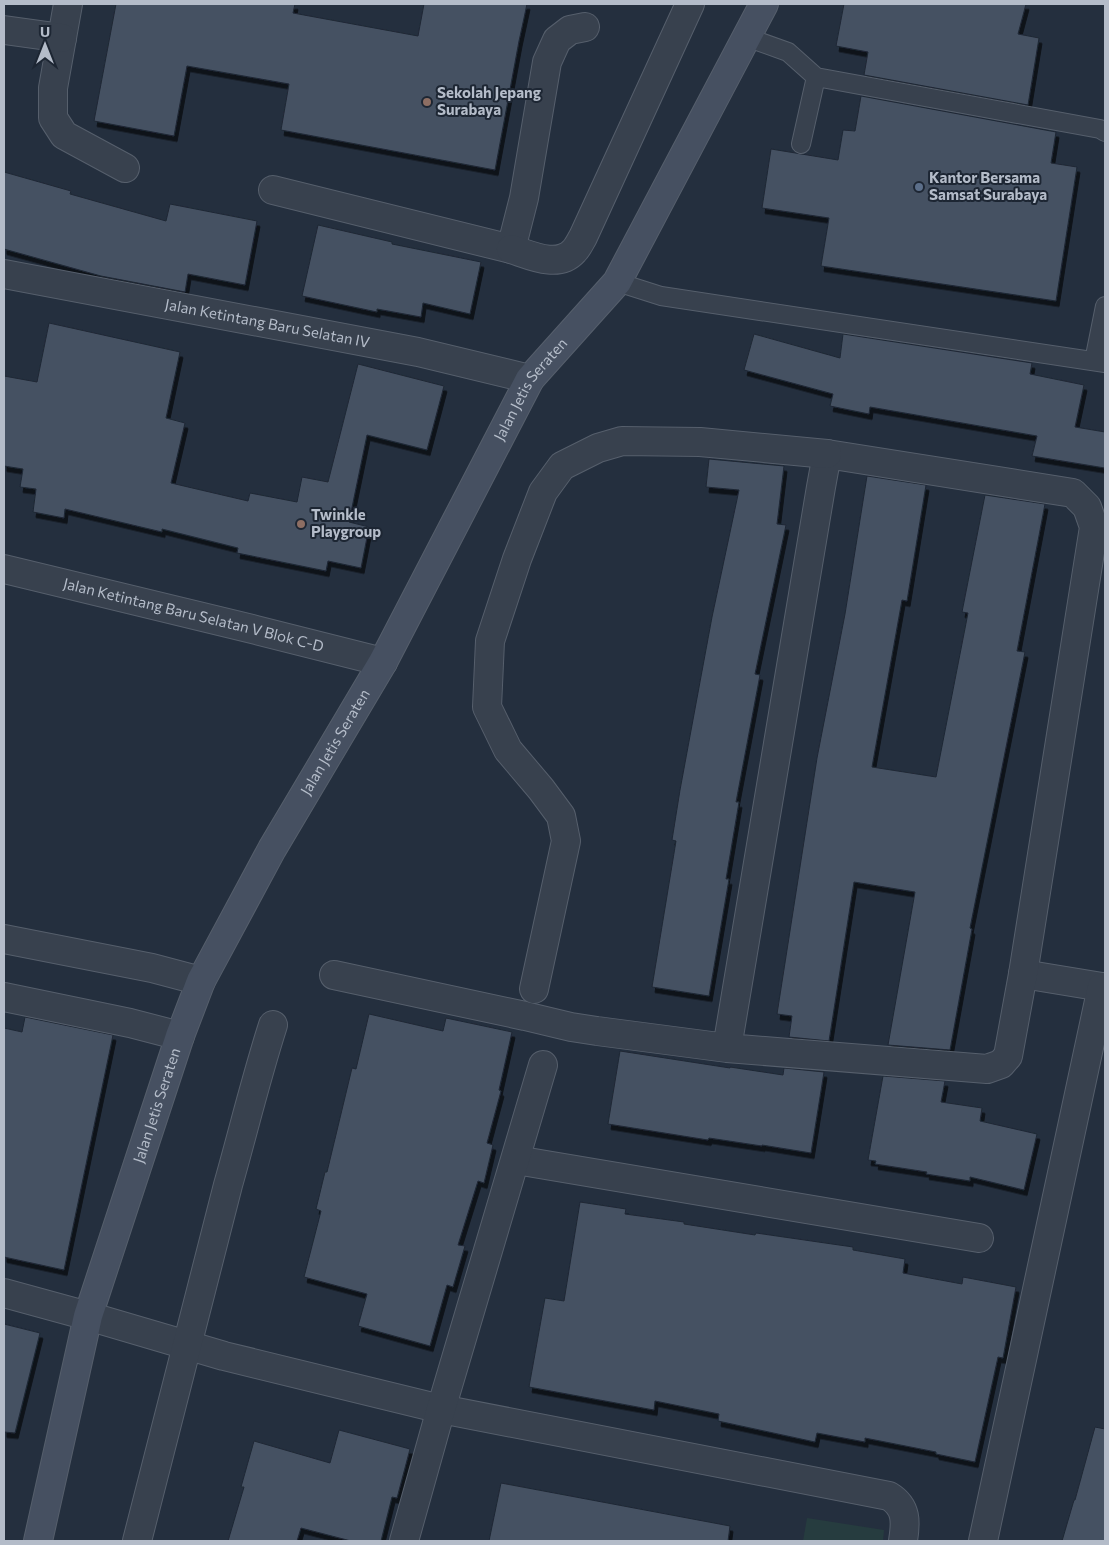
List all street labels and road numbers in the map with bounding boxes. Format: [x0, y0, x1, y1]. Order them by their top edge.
street label: Jalan Ketintang Baru Selatan IV [164, 295, 372, 351]
street label: Jalan Jetis Seraten [490, 334, 571, 443]
street label: Jalan Ketintang Baru Selatan V Blok C-D [61, 574, 326, 655]
street label: Jalan Jetis Seraten [296, 686, 373, 798]
street label: Jalan Jetis Seraten [129, 1045, 184, 1165]

